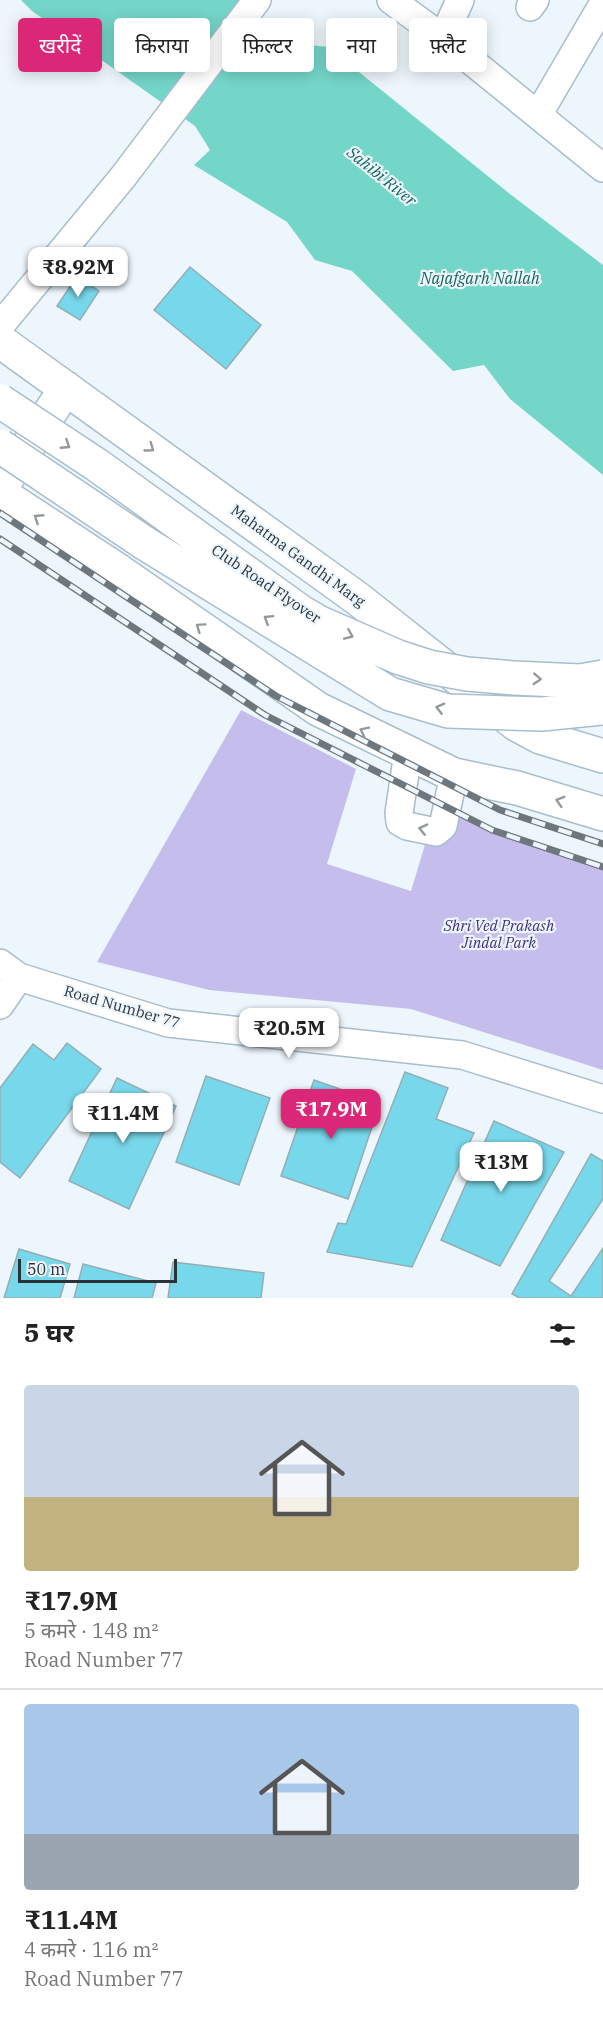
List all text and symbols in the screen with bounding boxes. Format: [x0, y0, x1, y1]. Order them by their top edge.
chip: खरीदें [18, 18, 102, 72]
chip: किराया [114, 18, 210, 72]
chip: फ़िल्टर [222, 18, 314, 72]
chip: नया [326, 18, 397, 72]
chip: फ़्लैट [409, 18, 487, 72]
water label: Sahibi River [342, 141, 422, 211]
pin: ₹8.92M [29, 247, 127, 298]
text: ₹8.92M [42, 253, 114, 280]
water label: Najafgarh Nallah [419, 268, 540, 288]
one-way arrow [60, 437, 71, 448]
one-way arrow [143, 441, 154, 452]
street label: Mahatma Gandhi Marg [227, 500, 369, 611]
one-way arrow [34, 515, 45, 526]
street label: Club Road Flyover [208, 540, 325, 627]
one-way arrow [264, 615, 274, 627]
one-way arrow [196, 623, 207, 634]
one-way arrow [343, 628, 354, 640]
one-way arrow [533, 673, 542, 686]
one-way arrow [435, 703, 445, 716]
one-way arrow [360, 727, 371, 739]
one-way arrow [555, 796, 566, 808]
one-way arrow [418, 823, 428, 836]
park label: Shri Ved Prakash Jindal Park [443, 916, 555, 952]
street label: Road Number 77 [62, 981, 182, 1032]
pin: ₹20.5M [240, 1008, 338, 1059]
text: ₹20.5M [253, 1014, 325, 1041]
pin: ₹17.9M [282, 1089, 380, 1140]
pin: ₹11.4M [74, 1093, 172, 1144]
text: ₹17.9M [295, 1095, 367, 1122]
text: ₹11.4M [87, 1099, 159, 1126]
pin: ₹13M [465, 1142, 537, 1193]
text: ₹13M [474, 1148, 528, 1175]
scale bar [18, 1256, 177, 1284]
text: 50 m [27, 1259, 65, 1279]
text: 5 घर [24, 1315, 74, 1349]
icon: filters [546, 1318, 579, 1351]
icon: home [248, 1424, 356, 1532]
text: ₹17.9M [24, 1583, 118, 1617]
text: 5 कमरे · 148 m² [24, 1617, 159, 1644]
text: Road Number 77 [24, 1646, 184, 1673]
icon: home [248, 1743, 356, 1851]
text: ₹11.4M [24, 1902, 118, 1936]
text: 4 कमरे · 116 m² [24, 1936, 159, 1963]
text: Road Number 77 [24, 1965, 184, 1992]

